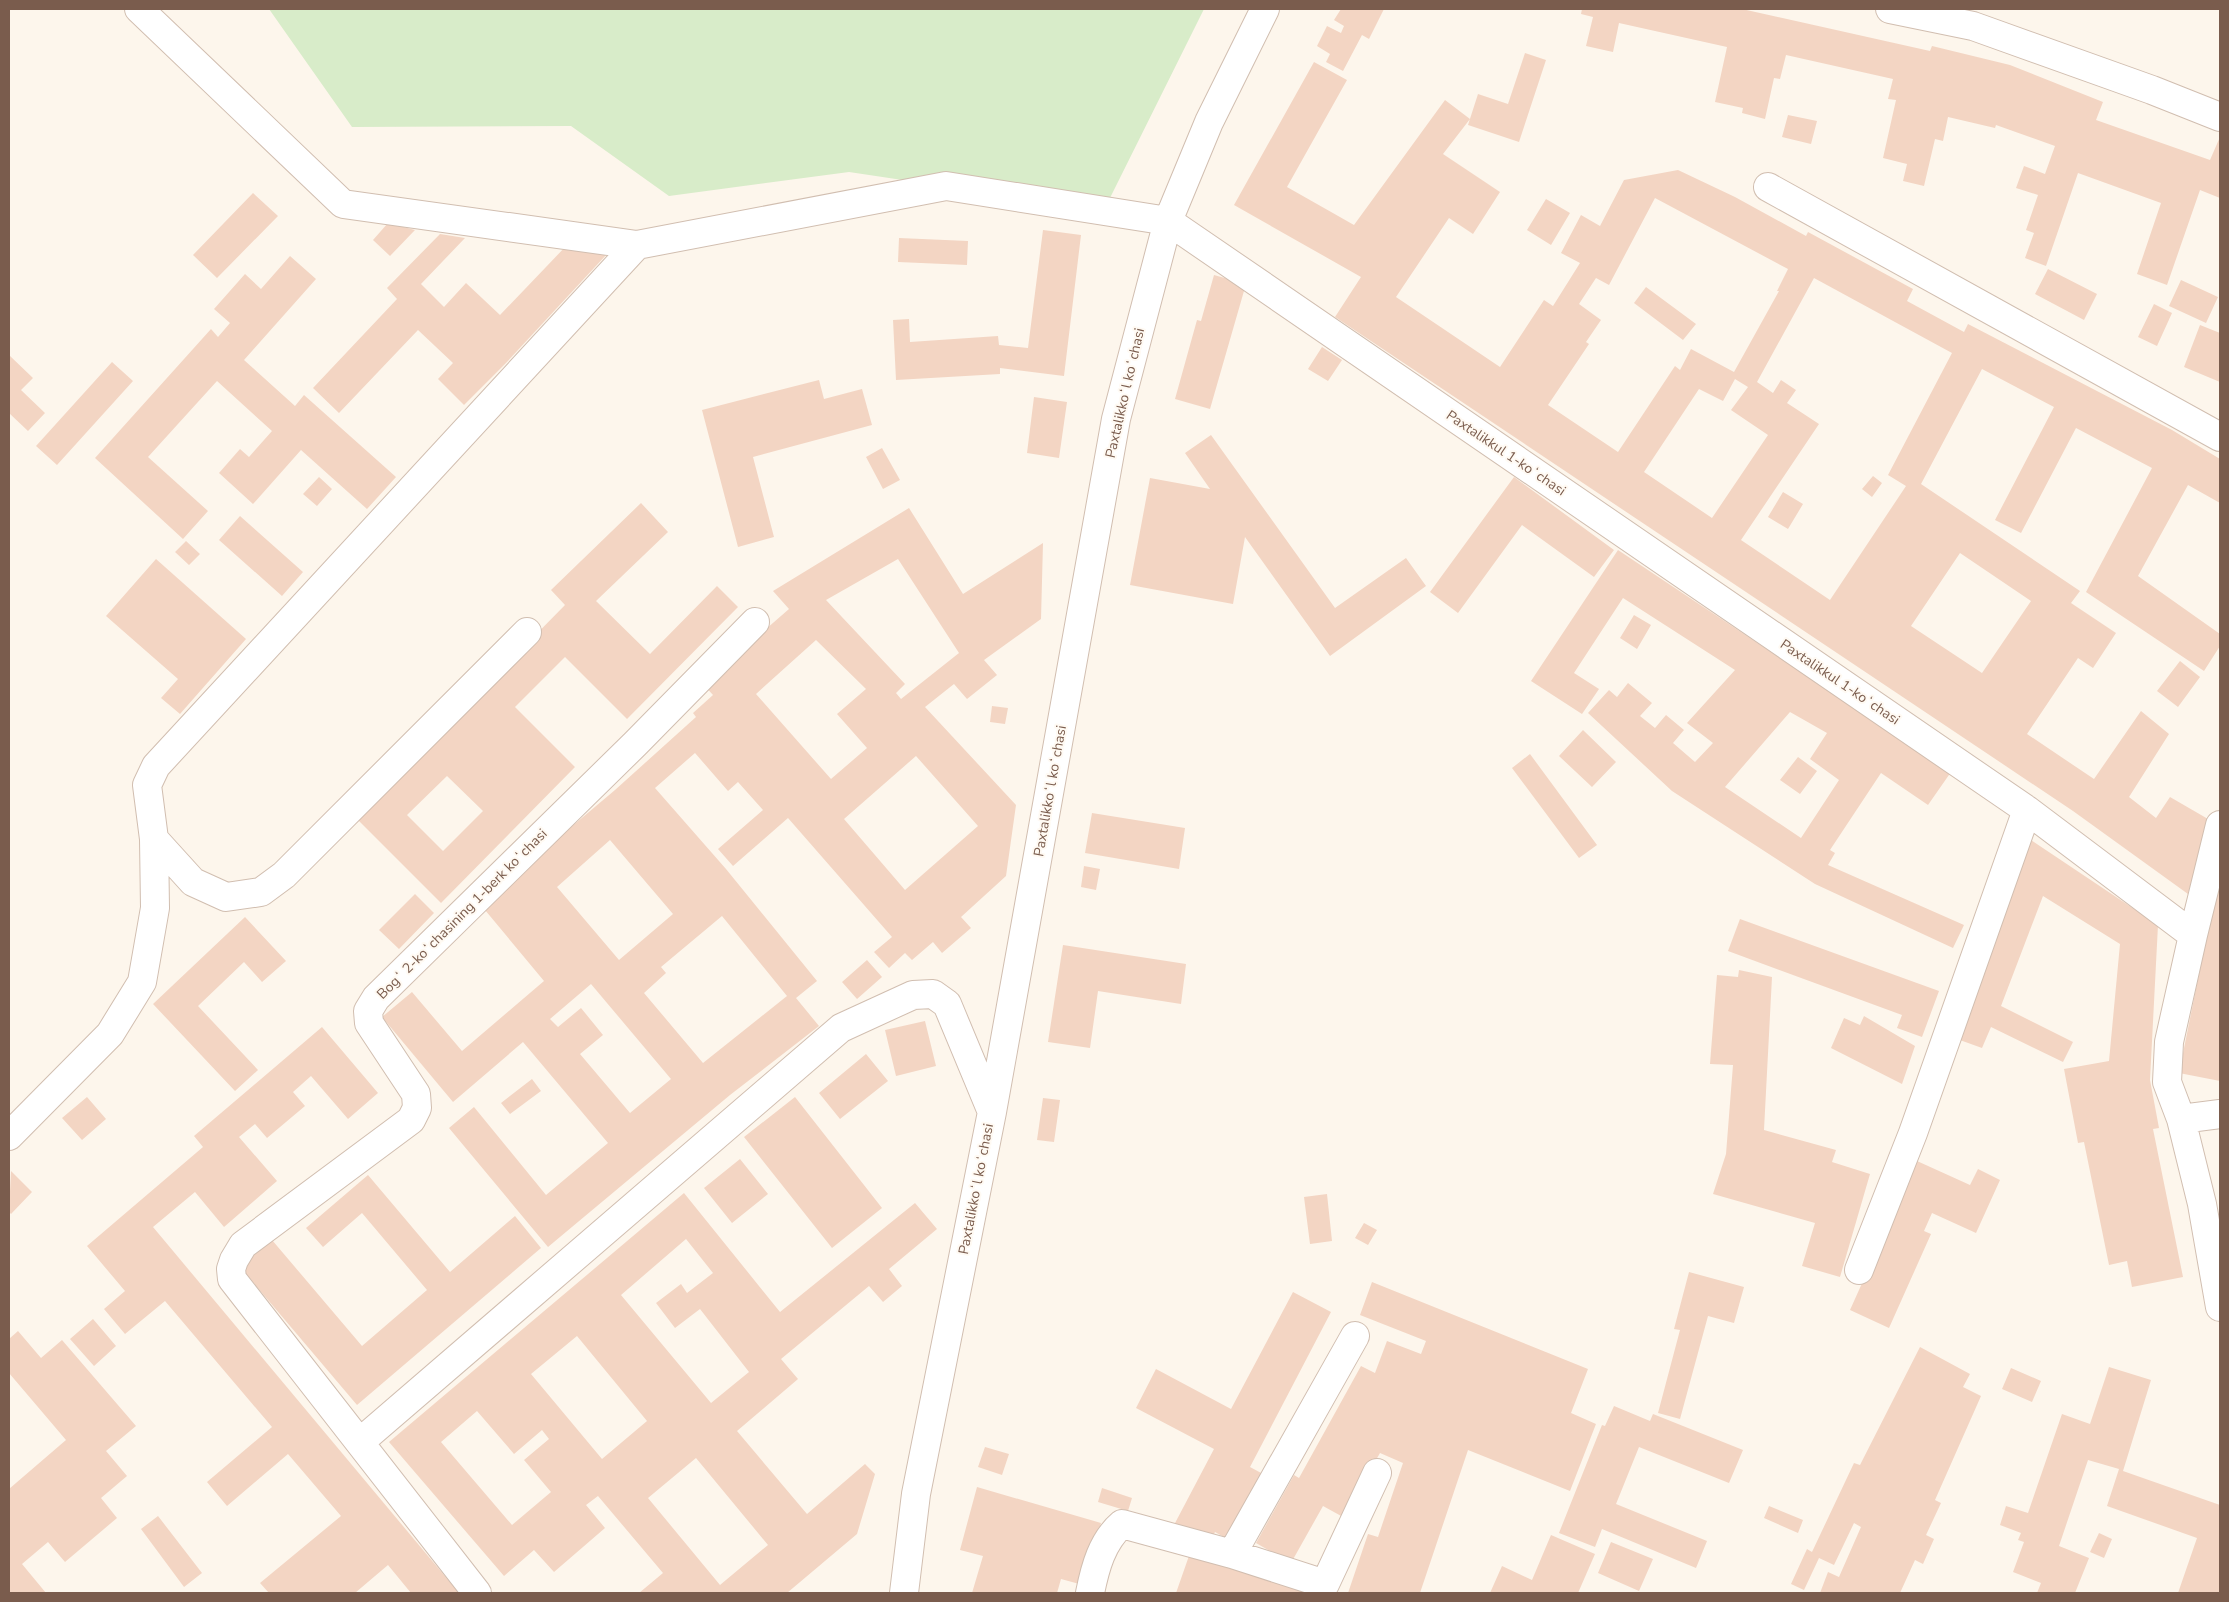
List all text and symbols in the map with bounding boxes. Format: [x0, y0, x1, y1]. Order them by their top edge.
street label: Paxtalikkoʻl koʻchasi [1101, 326, 1149, 460]
street label: Paxtalikkul 1-koʻchasi [1442, 406, 1570, 500]
street label: Paxtalikkul 1-koʻchasi [1776, 635, 1904, 729]
street label: Paxtalikkoʻl koʻchasi [1029, 724, 1071, 858]
street label: Bogʻ 2-koʻchasining 1-berk koʻchasi [373, 825, 551, 1003]
street label: Paxtalikkoʻl koʻchasi [954, 1122, 998, 1256]

